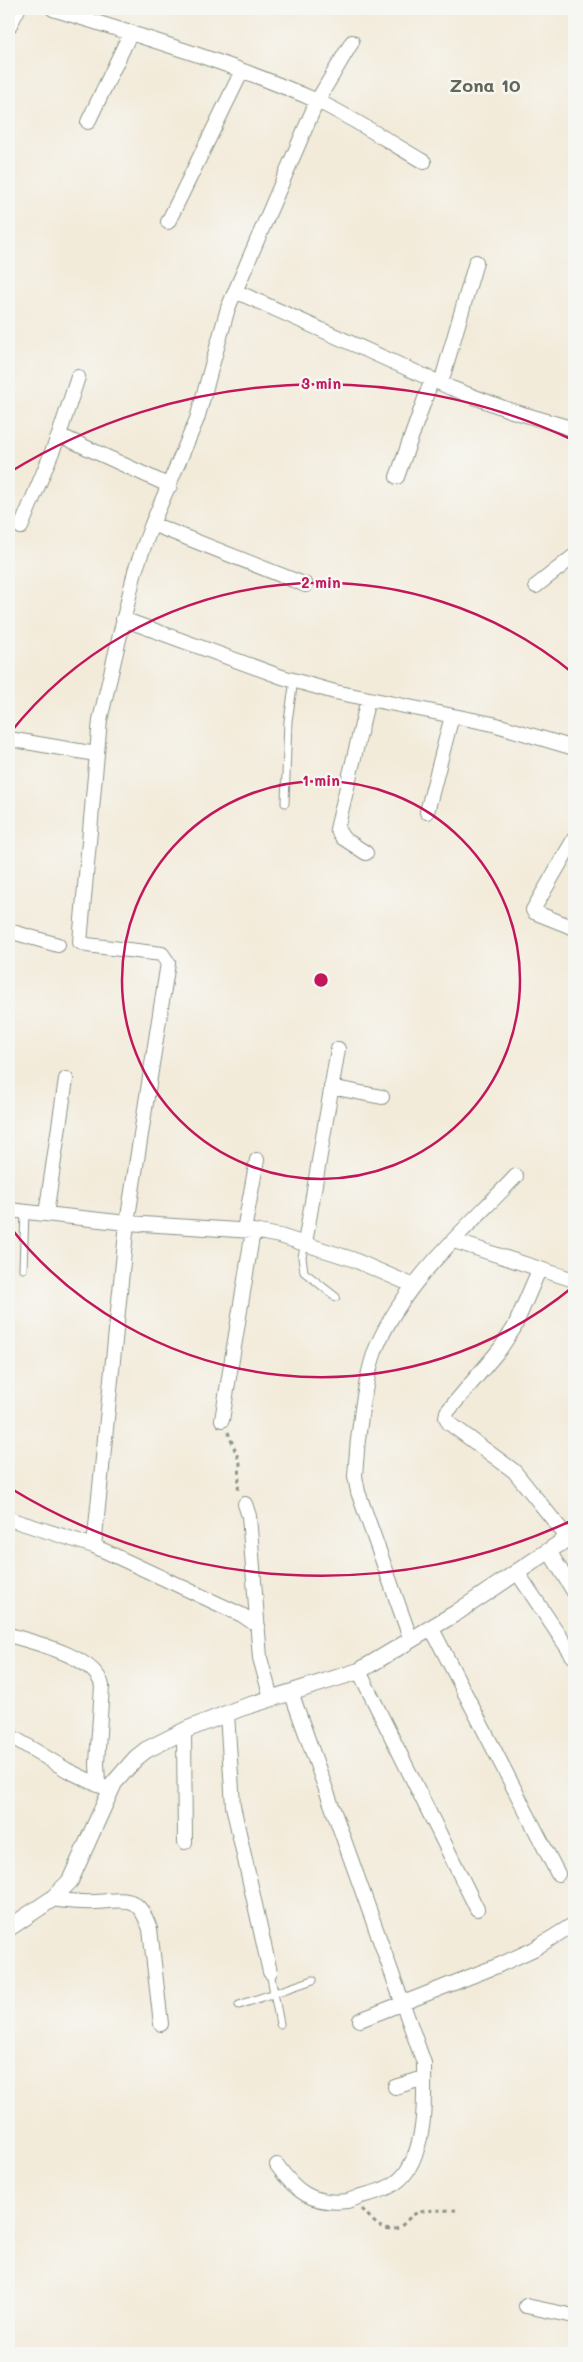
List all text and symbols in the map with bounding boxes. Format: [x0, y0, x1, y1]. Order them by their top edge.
district label: Zona 10 [449, 73, 521, 97]
text: 3 min [301, 373, 341, 393]
text: 2 min [301, 572, 341, 592]
text: 1 min [302, 770, 340, 790]
centre of rings [312, 971, 330, 989]

